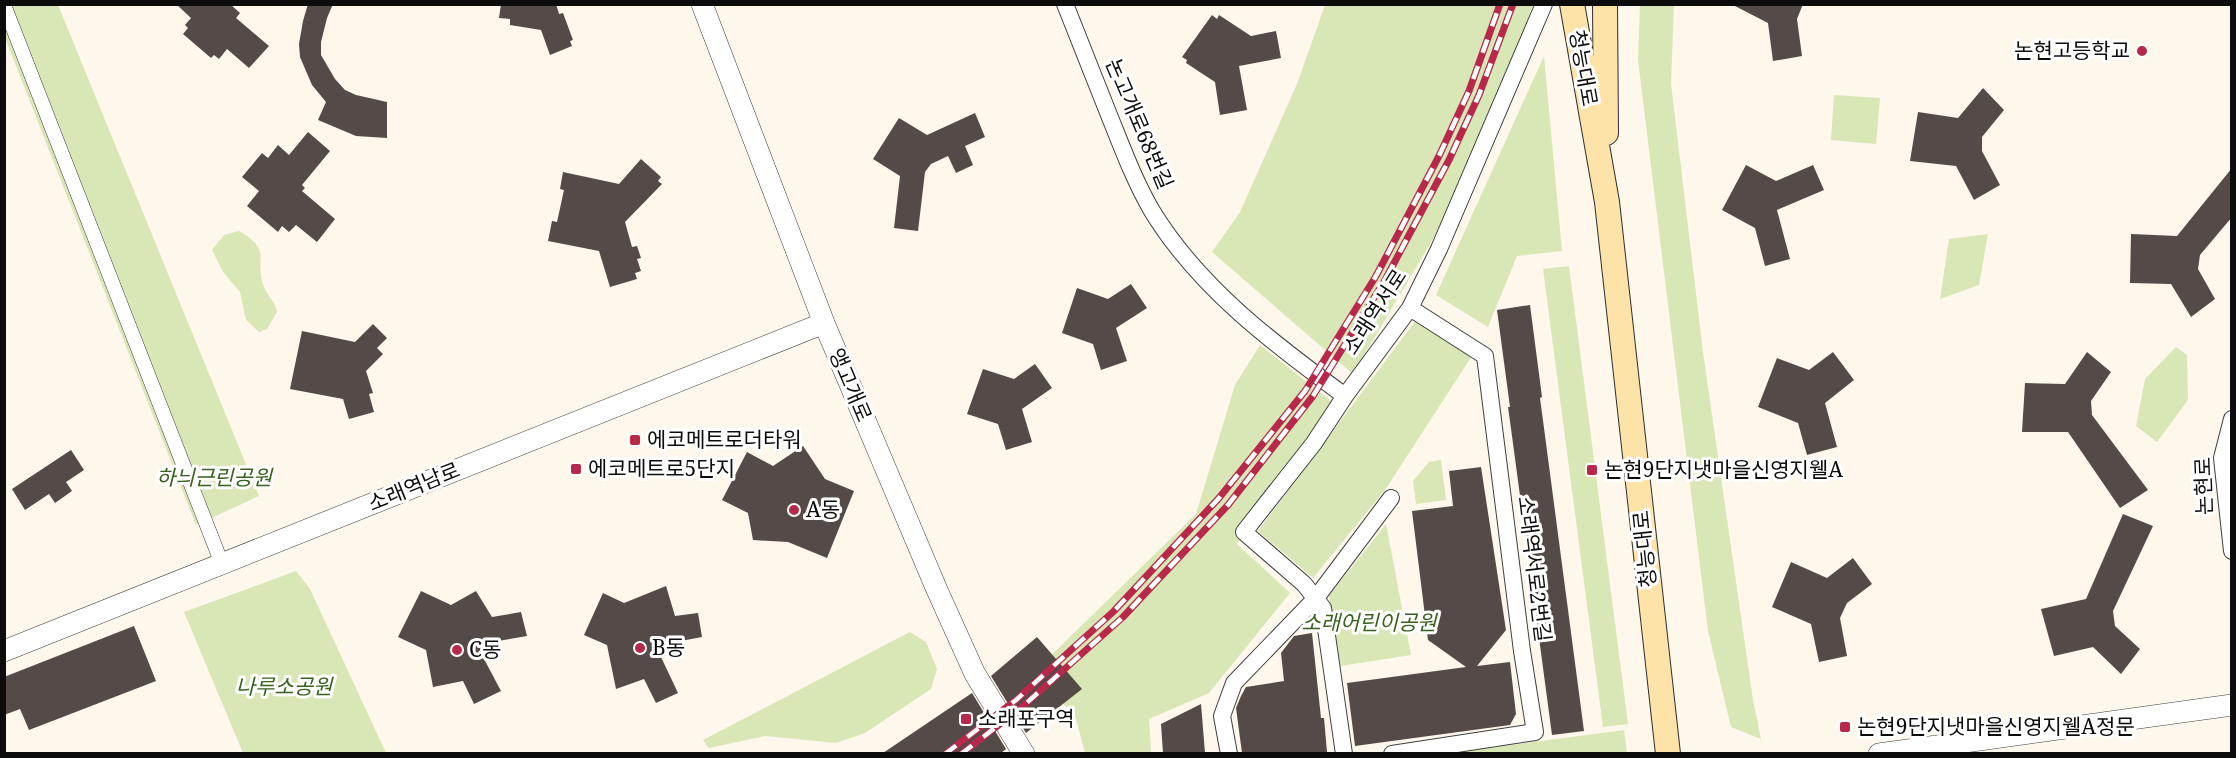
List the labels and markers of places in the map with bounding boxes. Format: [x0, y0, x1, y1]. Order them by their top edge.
place label: 논현고등학교 [2014, 36, 2130, 64]
marker: 논현고등학교 [2135, 44, 2149, 58]
place label: 에코메트로더타워 [647, 425, 802, 453]
marker: 에코메트로더타워 [628, 433, 642, 447]
place label: 에코메트로5단지 [588, 454, 735, 482]
place label: 논현9단지냇마을신영지웰A [1604, 455, 1843, 483]
marker: 에코메트로5단지 [569, 462, 583, 476]
marker: 논현9단지냇마을신영지웰A [1585, 463, 1599, 477]
place label: A동 [806, 495, 840, 523]
marker: A동 [787, 503, 801, 517]
place label: B동 [652, 633, 685, 661]
place label: C동 [469, 635, 501, 663]
marker: B동 [633, 641, 647, 655]
marker: C동 [450, 643, 464, 657]
place label: 소래포구역 [978, 704, 1075, 732]
marker: 소래포구역 [959, 712, 973, 726]
place label: 논현9단지냇마을신영지웰A정문 [1857, 712, 2135, 740]
marker: 논현9단지냇마을신영지웰A정문 [1838, 720, 1852, 734]

